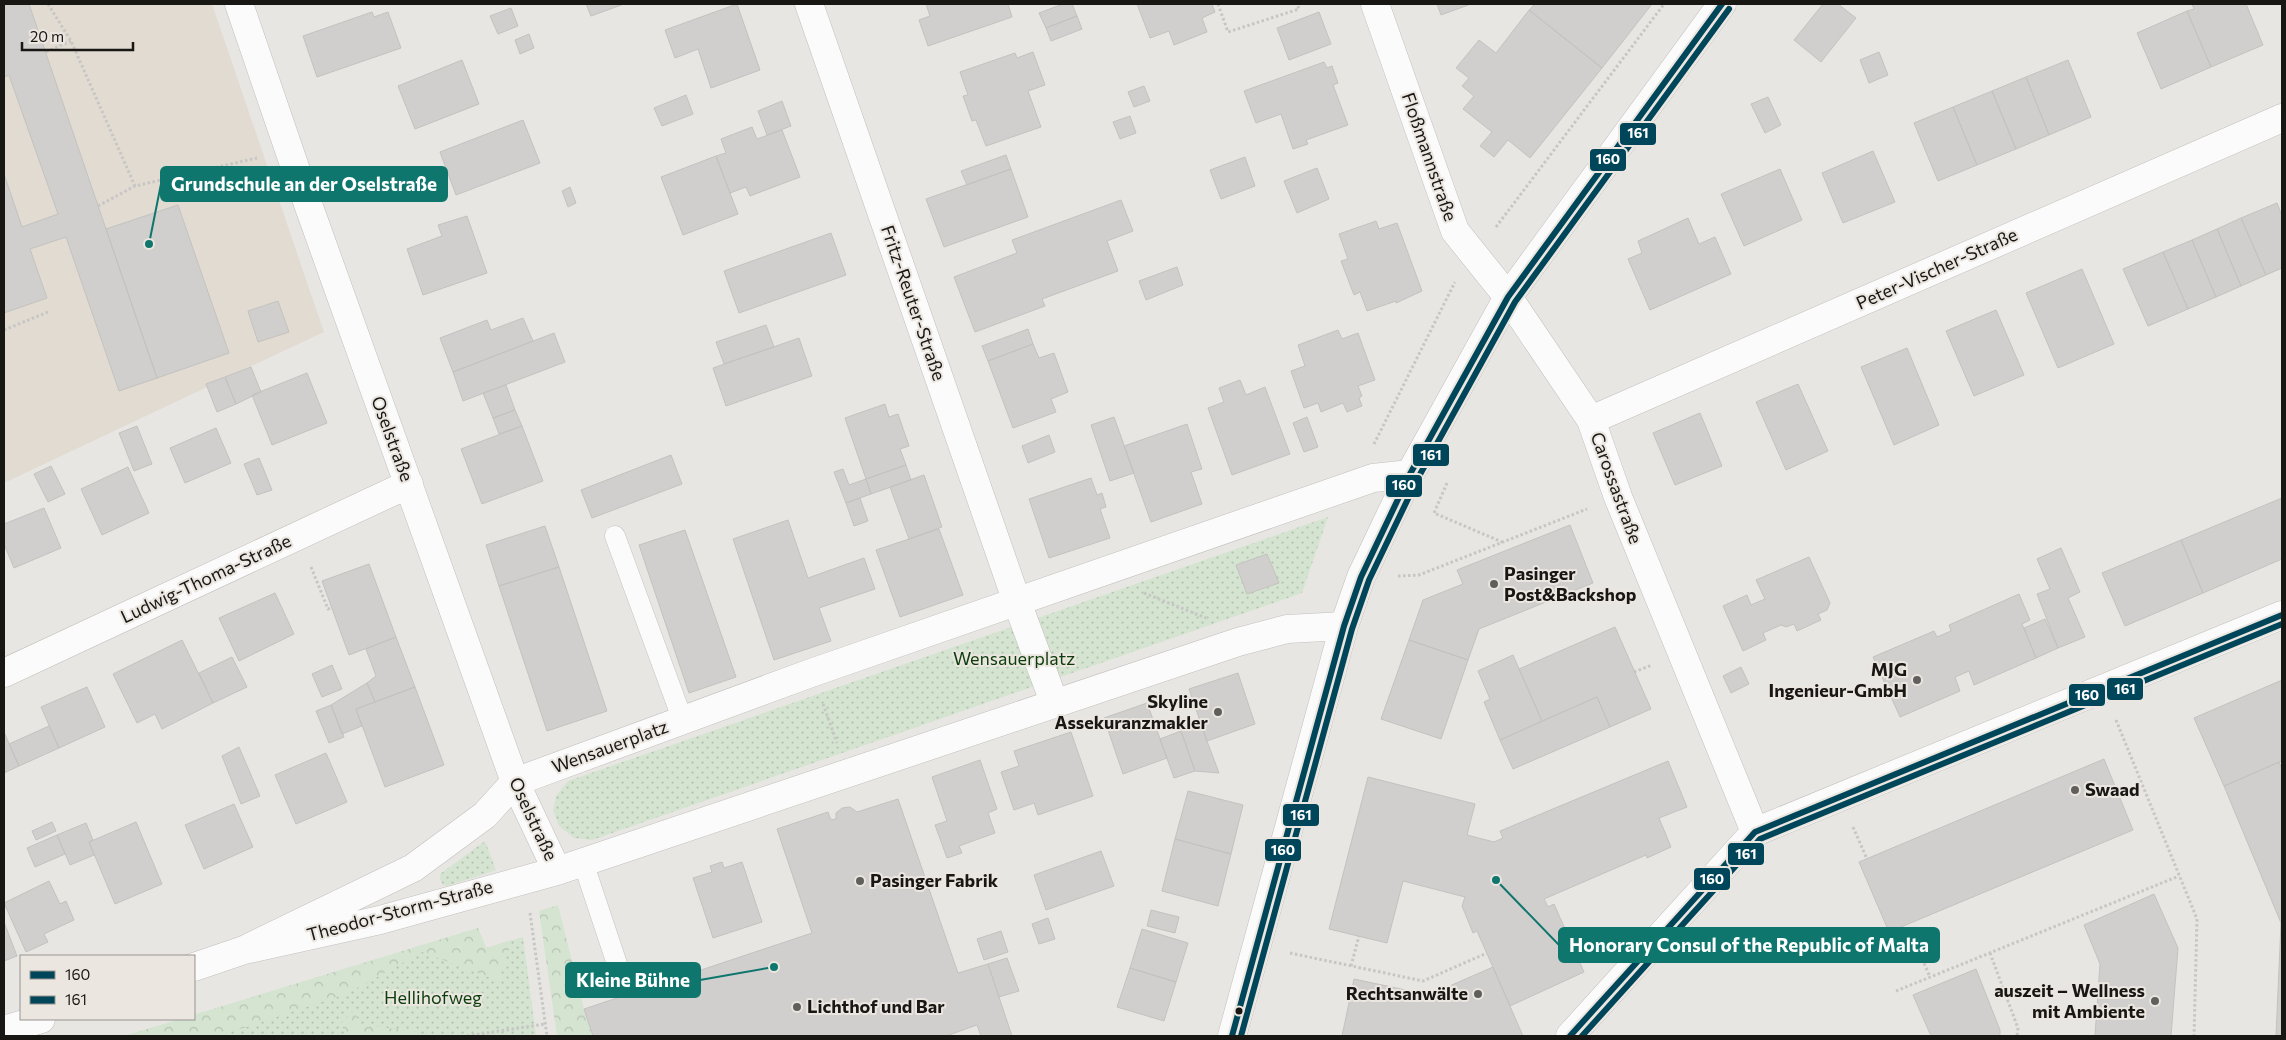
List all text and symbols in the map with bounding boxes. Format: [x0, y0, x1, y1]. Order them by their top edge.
scale bar [22, 20, 134, 52]
text: 20 m [30, 27, 64, 45]
street label: Floßmannstraße [1398, 89, 1462, 224]
line badge: 161 [1619, 122, 1657, 146]
text: 161 [1627, 124, 1649, 141]
line badge: 160 [1589, 148, 1627, 172]
text: 160 [1596, 150, 1620, 167]
callout: Grundschule an der Oselstraße [161, 167, 447, 201]
text: Grundschule an der Oselstraße [171, 172, 437, 195]
street label: Fritz-Reuter-Straße [877, 222, 951, 383]
street label: Peter-Vischer-Straße [1853, 223, 2021, 314]
street label: Oselstraße [367, 393, 419, 484]
street label: Carossastraße [1587, 429, 1647, 547]
line badge: 161 [1412, 443, 1450, 467]
text: 161 [1420, 446, 1442, 463]
line badge: 160 [1385, 474, 1423, 498]
text: 160 [1392, 476, 1416, 493]
street label: Ludwig-Thoma-Straße [117, 529, 294, 627]
place label: Pasinger Post&Backshop [1504, 562, 1637, 605]
marker: Pasinger Post&Backshop [1488, 578, 1500, 590]
park label: Wensauerplatz [953, 647, 1075, 669]
place label: MJG Ingenieur-GmbH [1768, 658, 1907, 701]
marker: MJG Ingenieur-GmbH [1911, 674, 1923, 686]
line badge: 161 [2106, 677, 2144, 701]
text: 161 [2114, 680, 2136, 697]
line badge: 160 [2068, 683, 2106, 707]
text: 160 [2075, 686, 2099, 703]
place label: Skyline Assekuranzmakler [1055, 690, 1209, 733]
marker: Skyline Assekuranzmakler [1212, 706, 1224, 718]
street label: Wensauerplatz [548, 715, 671, 777]
street label: Oselstraße [505, 773, 563, 864]
place label: Swaad [2085, 778, 2140, 800]
marker: Swaad [2069, 784, 2081, 796]
line badge: 161 [1282, 803, 1320, 827]
text: 161 [1290, 806, 1312, 823]
line badge: 160 [1264, 838, 1302, 862]
text: 160 [1271, 841, 1295, 858]
line badge: 161 [1727, 842, 1765, 866]
text: 161 [1735, 845, 1757, 862]
line badge: 160 [1693, 867, 1731, 891]
place label: Pasinger Fabrik [870, 869, 999, 891]
text: 160 [1700, 870, 1724, 887]
street label: Theodor-Storm-Straße [304, 875, 495, 945]
marker: Pasinger Fabrik [854, 875, 866, 887]
callout: Honorary Consul of the Republic of Malta [1559, 928, 1939, 962]
text: Honorary Consul of the Republic of Malta [1569, 933, 1929, 956]
legend [20, 955, 195, 1020]
callout: Kleine Bühne [566, 963, 700, 997]
text: 160 [65, 965, 90, 983]
text: Kleine Bühne [576, 968, 690, 991]
place label: auszeit – Wellness mit Ambiente [1994, 979, 2145, 1022]
place label: Rechtsanwälte [1346, 982, 1468, 1004]
park label: Hellihofweg [384, 986, 482, 1008]
marker: Rechtsanwälte [1472, 988, 1484, 1000]
text: 161 [65, 990, 87, 1008]
place label: Lichthof und Bar [807, 995, 945, 1017]
marker: auszeit – Wellness mit Ambiente [2149, 995, 2161, 1007]
marker: Lichthof und Bar [791, 1001, 803, 1013]
unlabelled marker [1234, 1006, 1244, 1016]

